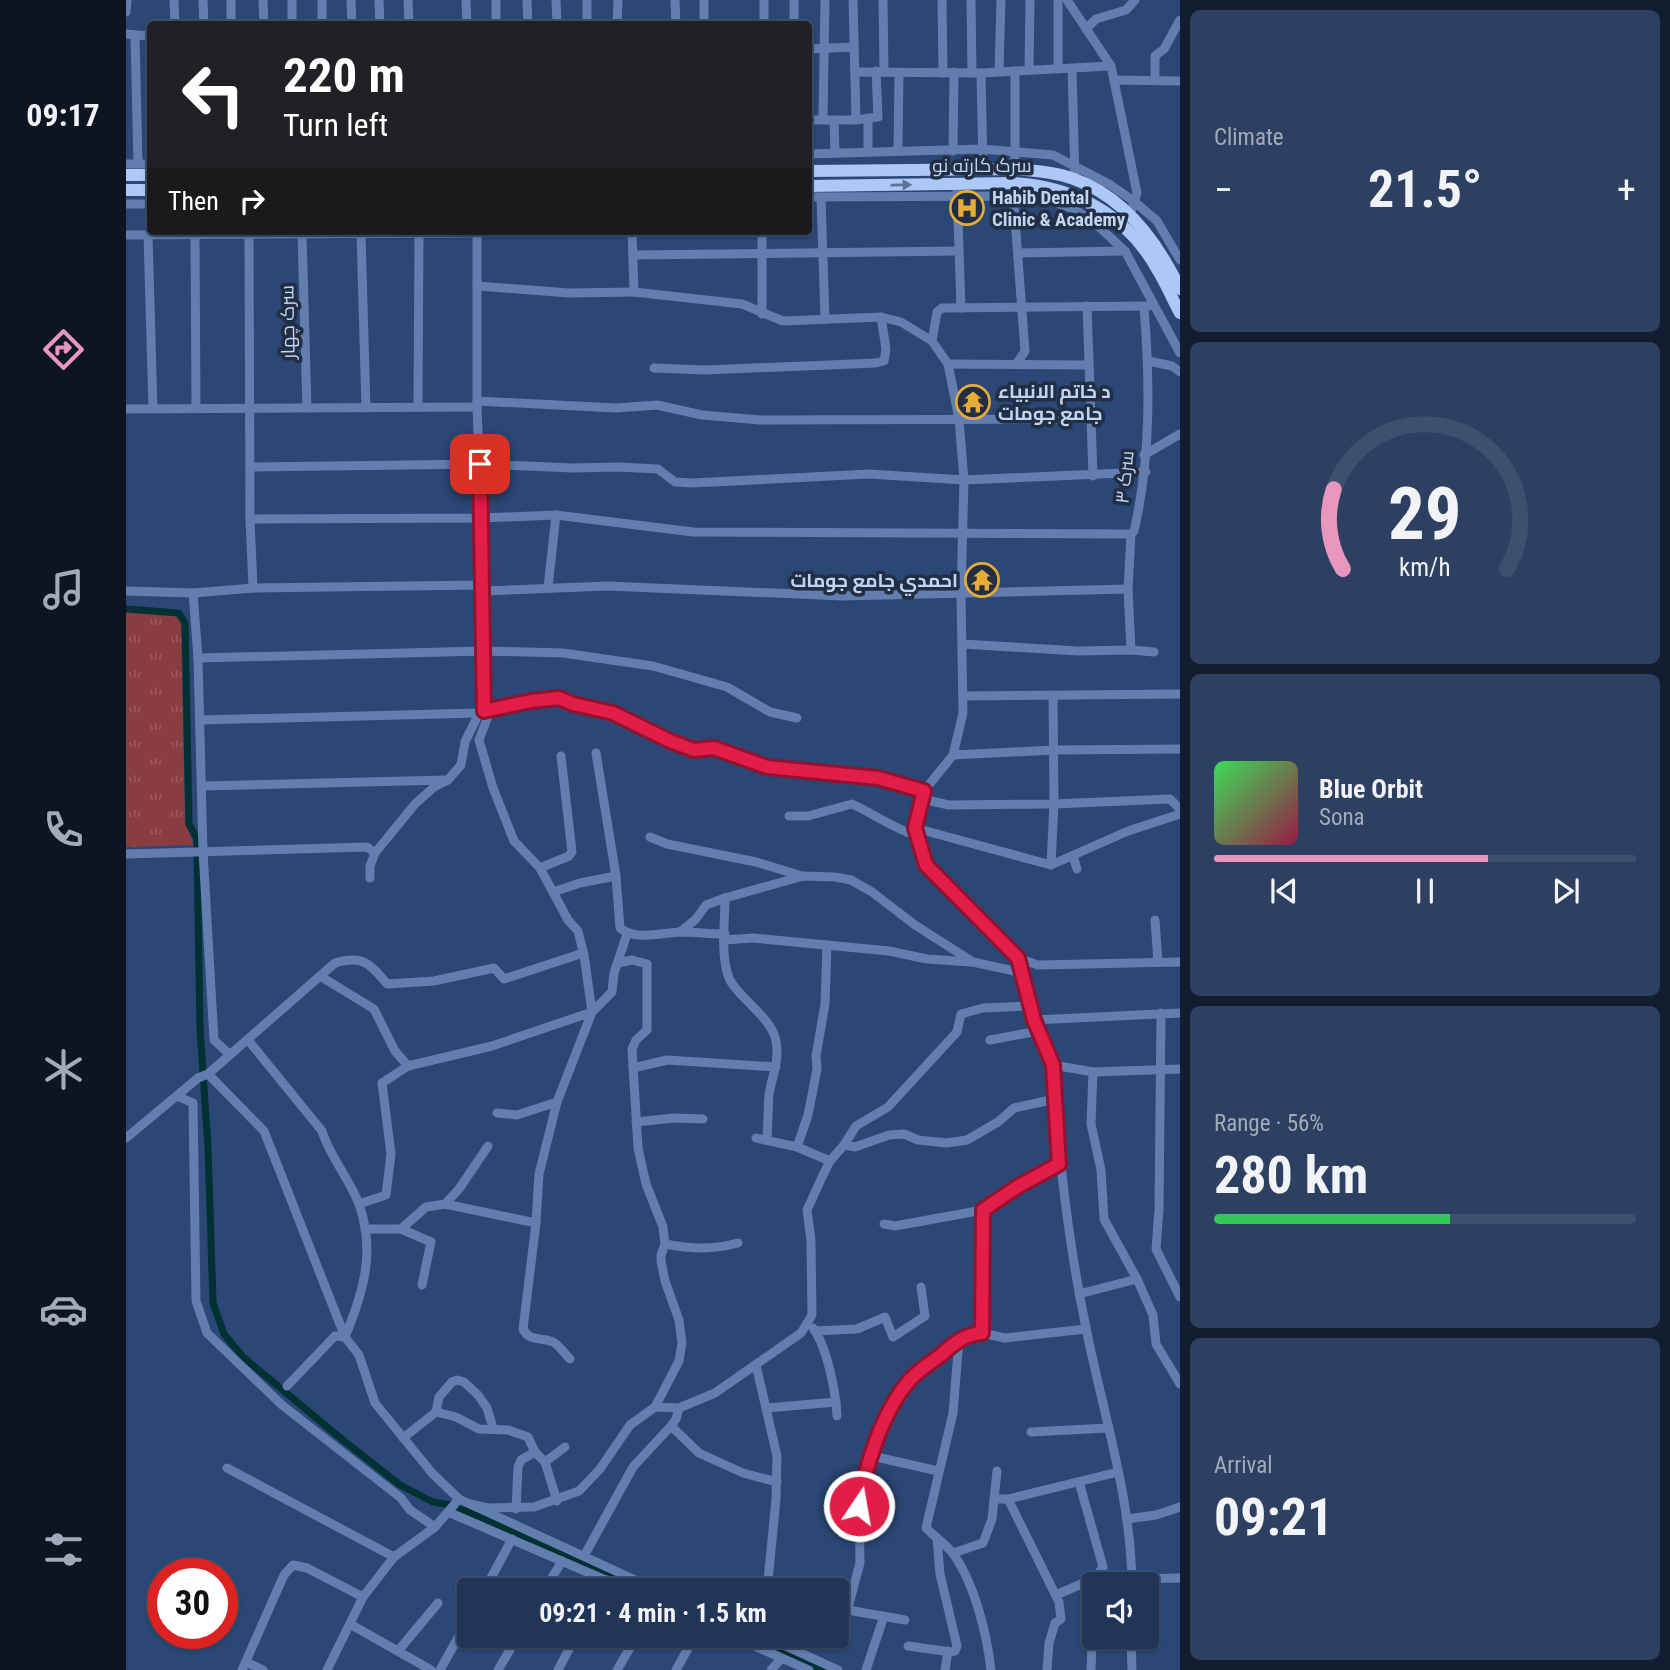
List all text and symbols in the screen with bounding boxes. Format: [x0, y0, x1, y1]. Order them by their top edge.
text: 220 m [283, 47, 405, 104]
icon: left [168, 49, 259, 140]
text: 09:17 [26, 96, 100, 134]
text: Turn left [283, 106, 388, 144]
text: Climate [1214, 124, 1284, 151]
street label: سرک کارته نو [932, 154, 1032, 177]
text: 21.5° [1368, 159, 1482, 220]
text: − [1214, 168, 1233, 212]
text: + [1617, 168, 1636, 212]
one-way arrow [890, 179, 912, 191]
icon: right [233, 182, 271, 220]
text: Then [168, 186, 219, 216]
place label: Habib Dental Clinic & Academy [992, 186, 1126, 231]
hospital icon: Habib Dental Clinic & Academy [948, 189, 986, 227]
street label: سرک چهار [275, 285, 301, 360]
icon: directions [39, 325, 88, 374]
place label: د خاتم الانبیاء جامع جومات [998, 380, 1111, 427]
temple icon: د خاتم الانبیاء جامع جومات [954, 383, 992, 421]
pin [450, 434, 510, 494]
icon: arrive [461, 445, 499, 483]
street label: سرک ۳ [1110, 449, 1139, 505]
text: 29 [1388, 471, 1462, 557]
text: km/h [1399, 553, 1451, 582]
temple icon: احمدي جامع جومات [963, 561, 1001, 599]
icon: music [39, 565, 88, 614]
place label: احمدي جامع جومات [790, 569, 958, 596]
text: Blue Orbit [1319, 774, 1423, 804]
text: Sona [1319, 804, 1365, 831]
icon: phone [39, 805, 88, 854]
icon: previous [1265, 872, 1303, 910]
icon: pause [1406, 872, 1444, 910]
icon: next [1547, 872, 1585, 910]
icon: climate [39, 1045, 88, 1094]
text: Range · 56% [1214, 1110, 1324, 1137]
text: 280 km [1214, 1145, 1368, 1206]
icon: car [39, 1285, 88, 1334]
text: Arrival [1214, 1452, 1273, 1479]
position arrow [822, 1469, 896, 1543]
text: 09:21 [1214, 1487, 1333, 1548]
icon: filters [39, 1525, 88, 1574]
speed limit sign: 30 [147, 1558, 238, 1649]
map controls [1082, 1572, 1159, 1649]
button: sound [1082, 1572, 1159, 1649]
text: 09:21 · 4 min · 1.5 km [539, 1598, 767, 1628]

